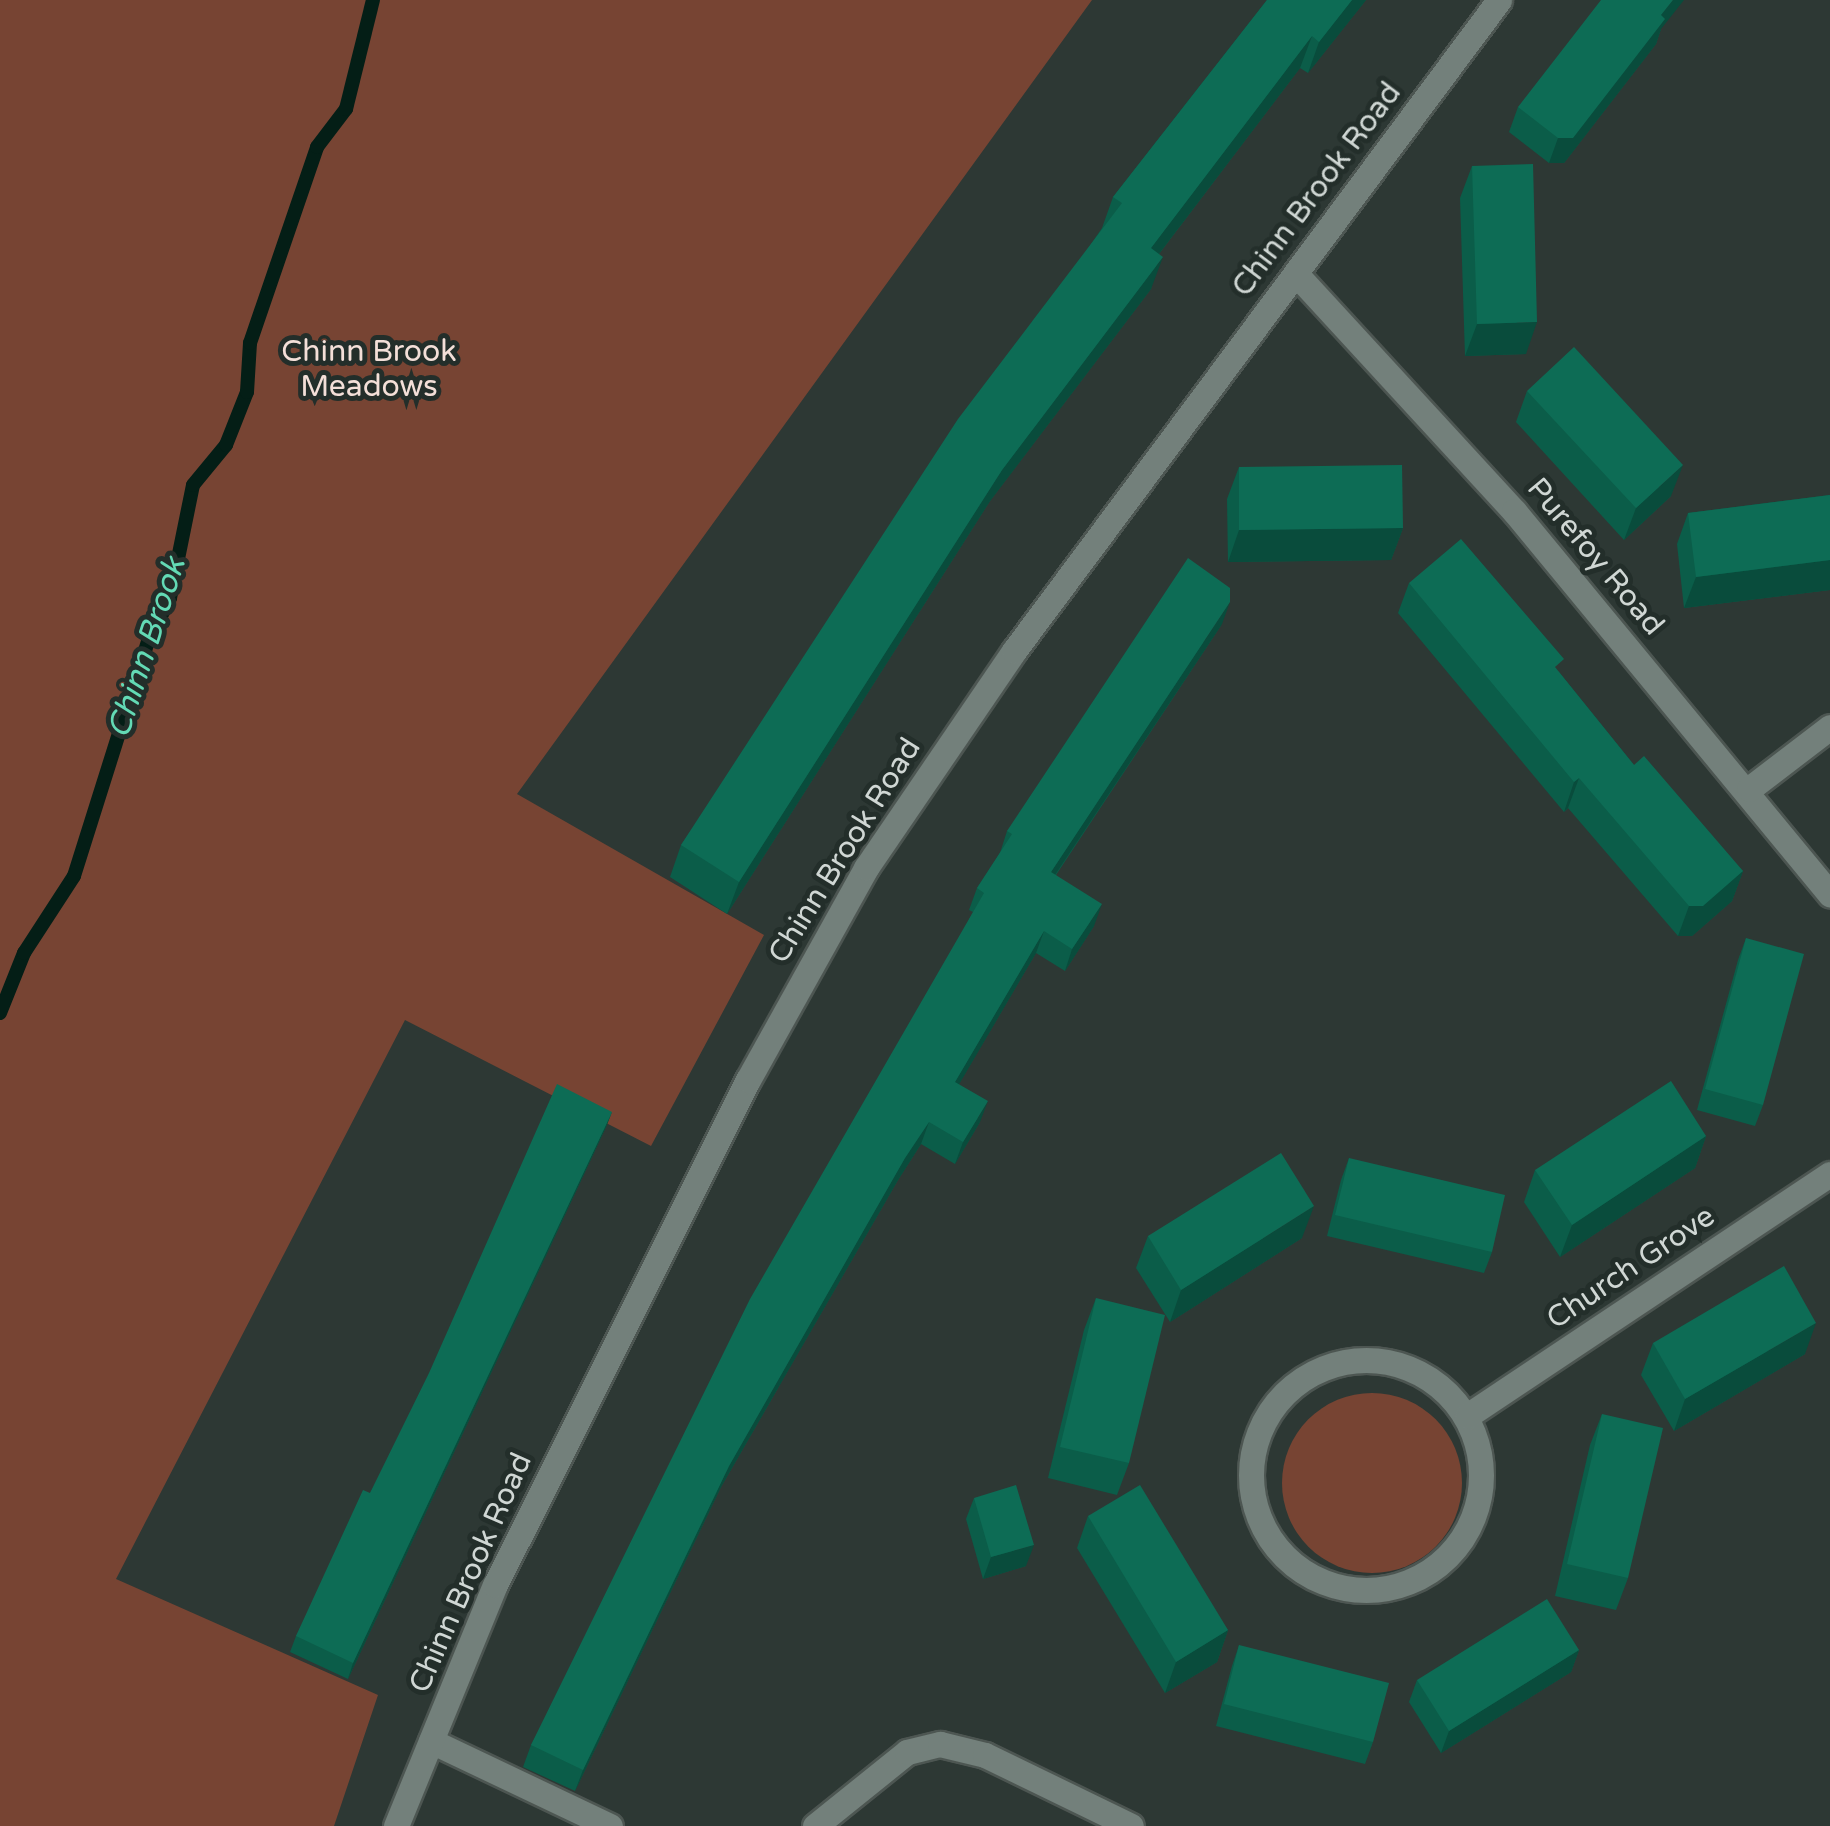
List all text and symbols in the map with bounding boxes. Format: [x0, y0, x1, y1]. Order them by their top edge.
street label: Chinn Brook Road [1225, 76, 1409, 304]
park label: Chinn Brook Meadows [281, 334, 457, 404]
street label: Purefoy Road [1519, 471, 1671, 643]
water label: Chinn Brook [100, 553, 194, 743]
street label: Chinn Brook Road [761, 732, 929, 970]
street label: Church Grove [1540, 1199, 1722, 1337]
street label: Chinn Brook Road [402, 1448, 540, 1698]

